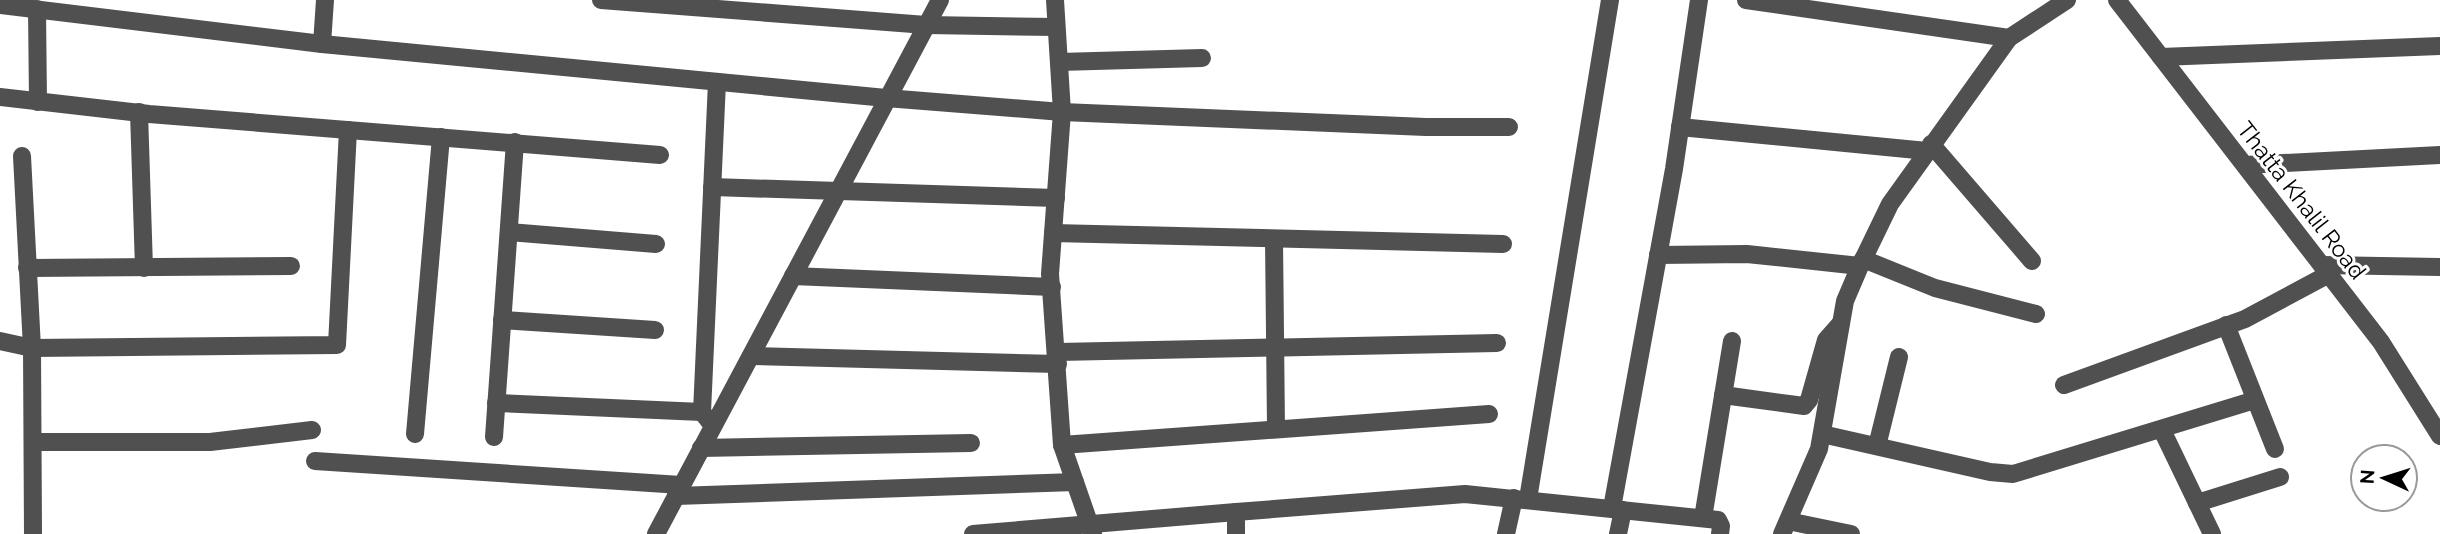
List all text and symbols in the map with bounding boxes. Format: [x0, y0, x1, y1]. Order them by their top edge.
street label: Thatta Khalil Road [2232, 116, 2372, 284]
north arrow [2349, 443, 2419, 513]
text: N [2356, 469, 2379, 485]

